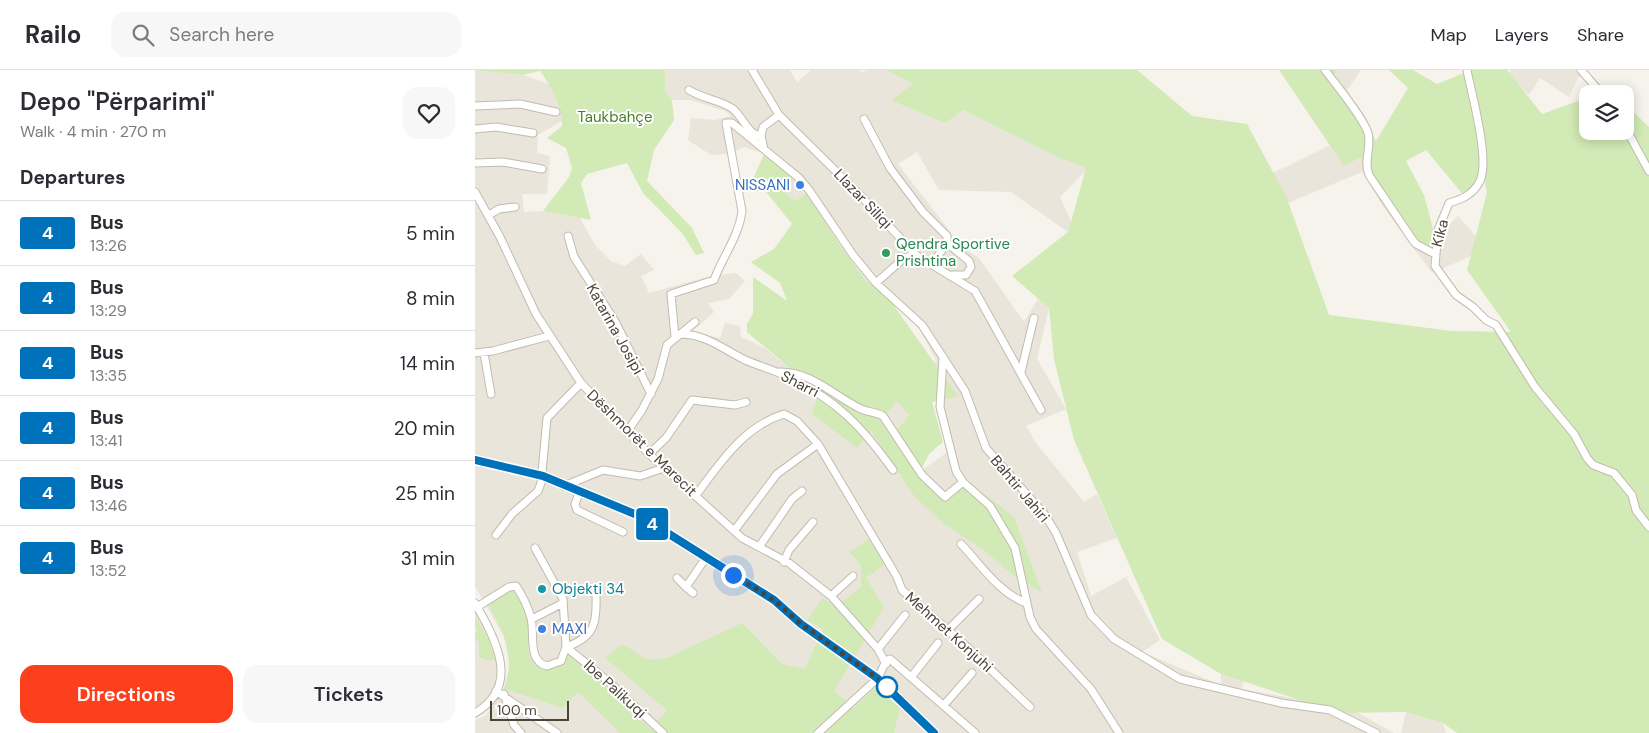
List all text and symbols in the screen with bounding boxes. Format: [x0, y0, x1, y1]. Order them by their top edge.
search box [111, 12, 461, 57]
text: Railo [25, 19, 81, 50]
icon: search [129, 21, 157, 49]
text: Search here [169, 22, 274, 47]
text: Map [1431, 23, 1467, 47]
text: Layers [1495, 23, 1549, 47]
text: Share [1577, 23, 1624, 47]
map controls [1579, 85, 1634, 140]
button: layers [1579, 85, 1634, 140]
text: Depo "Përparimi" [20, 86, 215, 117]
button: heart [403, 87, 455, 139]
park label: Taukbahçe [578, 107, 652, 127]
text: Walk · 4 min · 270 m [20, 121, 166, 142]
text: Departures [20, 165, 125, 190]
street label: Llazar Siliqi [829, 165, 897, 233]
place label: NISSANI [735, 175, 790, 195]
marker: NISSANI [794, 179, 806, 191]
text: Bus [90, 210, 124, 235]
street label: Kika [1427, 217, 1453, 249]
text: 4 [42, 221, 53, 245]
text: 5 min [406, 221, 455, 246]
place label: Qendra Sportive Prishtina [896, 234, 1010, 271]
text: 13:26 [90, 235, 127, 256]
marker: Qendra Sportive Prishtina [880, 247, 892, 259]
text: Bus [90, 275, 124, 300]
street label: Katarina Josipi [582, 280, 648, 378]
text: 4 [42, 286, 53, 310]
text: 8 min [406, 286, 455, 311]
text: 13:29 [90, 300, 127, 321]
text: Bus [90, 340, 124, 365]
text: 4 [42, 351, 53, 375]
text: 14 min [400, 351, 455, 376]
text: 13:35 [90, 365, 127, 386]
street label: Sharri [778, 366, 822, 402]
street label: Dëshmorët e Marecit [583, 385, 701, 501]
text: Bus [90, 405, 124, 430]
text: 4 [42, 416, 53, 440]
text: 20 min [394, 416, 455, 441]
text: 13:41 [90, 430, 122, 451]
street label: Bahtir Jahiri [986, 451, 1054, 527]
text: Bus [90, 470, 124, 495]
text: 4 [42, 481, 53, 505]
text: 25 min [395, 481, 455, 506]
text: 13:46 [90, 495, 127, 516]
line badge: 4 [636, 508, 668, 540]
text: 4 [646, 512, 658, 536]
text: Bus [90, 535, 124, 560]
text: 4 [42, 546, 53, 570]
text: 31 min [401, 546, 455, 571]
text: 13:52 [90, 560, 126, 581]
your location [721, 563, 746, 588]
place label: Objekti 34 [552, 579, 624, 599]
marker: Objekti 34 [536, 583, 548, 595]
street label: Mehmet Konjuhi [901, 587, 997, 677]
place label: MAXI [552, 619, 587, 639]
marker: MAXI [536, 623, 548, 635]
street label: Ibe Palikuqi [579, 655, 651, 723]
button: Directions [20, 665, 233, 723]
button: Tickets [243, 665, 455, 723]
unlabelled marker [876, 676, 898, 698]
scale bar [490, 698, 569, 721]
text: 100 m [497, 701, 537, 719]

